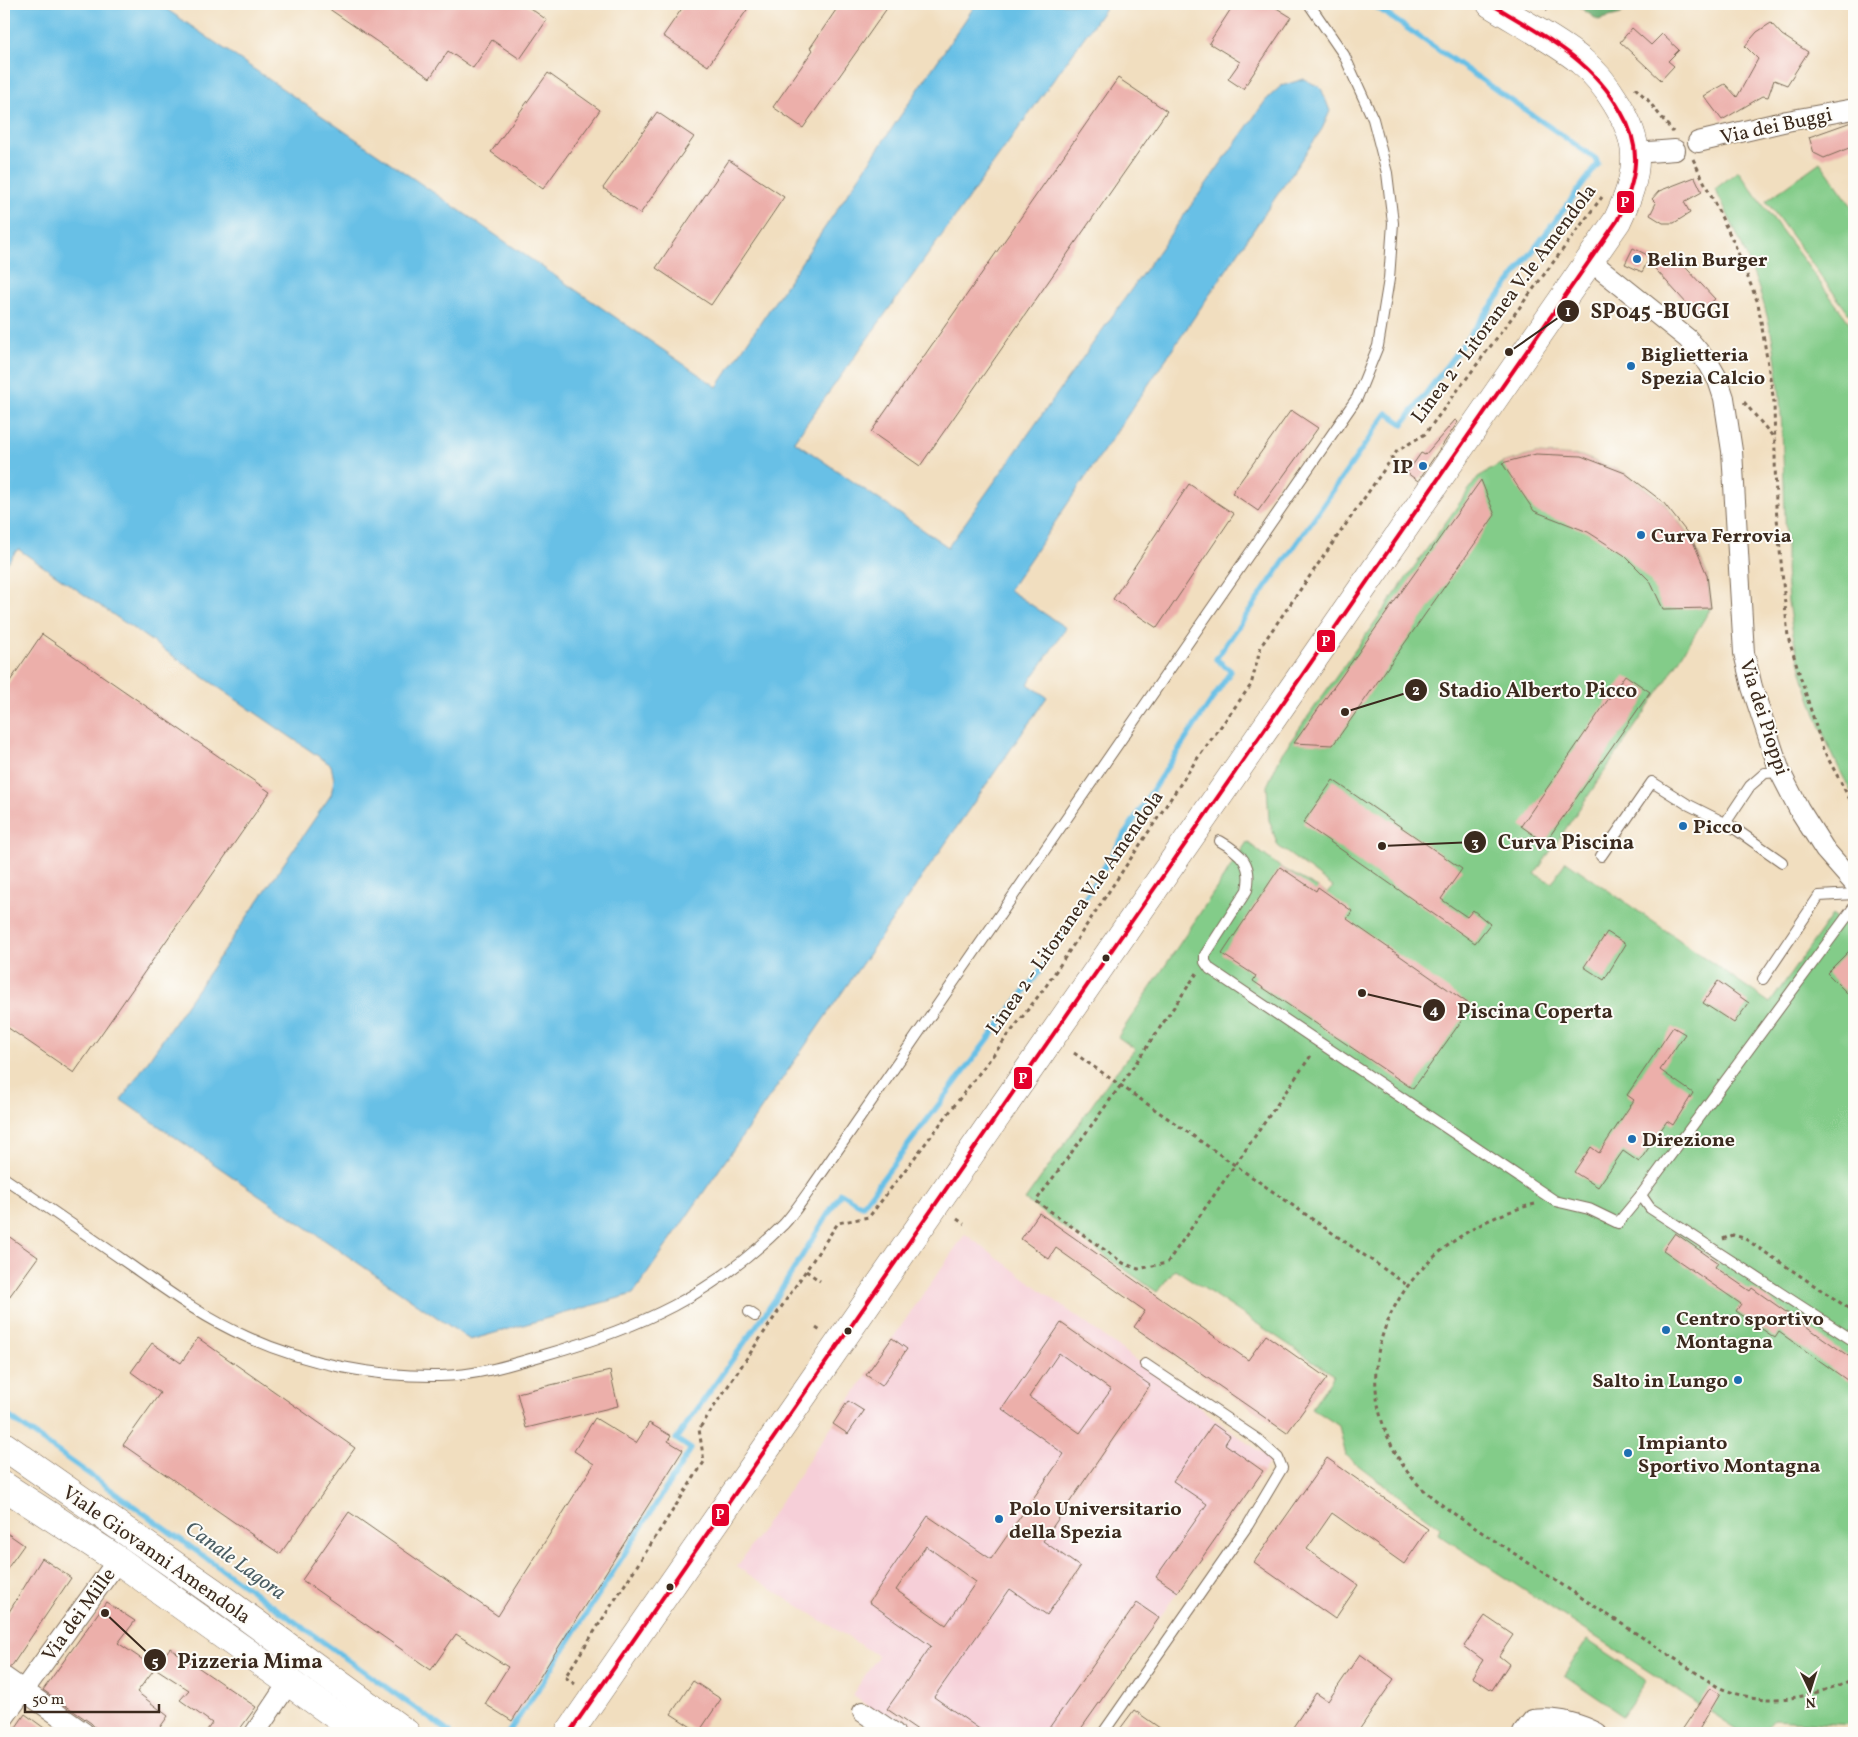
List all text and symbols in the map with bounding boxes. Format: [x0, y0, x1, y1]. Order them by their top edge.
street label: Via dei Buggi [1718, 101, 1835, 152]
street label: Linea 2 - Litoranea V.le Amendola [1405, 179, 1604, 430]
line badge: P [1616, 190, 1635, 214]
text: P [1621, 194, 1630, 213]
place label: Belin Burger [1647, 247, 1768, 275]
marker: Belin Burger [1631, 253, 1643, 265]
callout: SP045 -BUGGI [1555, 293, 1739, 329]
text: SP045 -BUGGI [1591, 298, 1729, 327]
text: 1 [1565, 302, 1571, 323]
place label: Biglietteria Spezia Calcio [1641, 342, 1765, 393]
marker: Biglietteria Spezia Calcio [1625, 360, 1637, 372]
place label: IP [1393, 454, 1413, 482]
marker: IP [1417, 460, 1429, 472]
place label: Curva Ferrovia [1651, 523, 1792, 551]
marker: Curva Ferrovia [1635, 529, 1647, 541]
line badge: P [1316, 629, 1336, 653]
text: P [1322, 633, 1331, 652]
street label: Via dei Pioppi [1731, 656, 1795, 779]
callout: Stadio Alberto Picco [1404, 672, 1647, 708]
text: Stadio Alberto Picco [1439, 677, 1637, 706]
text: 2 [1412, 681, 1420, 702]
street label: Linea 2 - Litoranea V.le Amendola [980, 785, 1171, 1041]
place label: Picco [1693, 814, 1743, 842]
marker: Picco [1677, 820, 1689, 832]
callout: Curva Piscina [1462, 824, 1644, 860]
text: Curva Piscina [1498, 829, 1634, 858]
text: 3 [1471, 833, 1479, 854]
unlabelled marker [1101, 953, 1111, 963]
callout: Piscina Coperta [1422, 992, 1623, 1028]
text: Piscina Coperta [1457, 998, 1613, 1027]
text: 4 [1429, 1001, 1439, 1022]
line badge: P [1013, 1066, 1033, 1090]
text: P [1019, 1070, 1028, 1089]
place label: Direzione [1642, 1127, 1735, 1155]
marker: Direzione [1626, 1133, 1638, 1145]
place label: Centro sportivo Montagna [1676, 1306, 1824, 1357]
marker: Centro sportivo Montagna [1660, 1324, 1672, 1336]
unlabelled marker [843, 1326, 853, 1336]
place label: Salto in Lungo [1592, 1368, 1728, 1396]
marker: Salto in Lungo [1732, 1374, 1744, 1386]
place label: Impianto Sportivo Montagna [1638, 1430, 1820, 1481]
marker: Impianto Sportivo Montagna [1622, 1447, 1634, 1459]
street label: Viale Giovanni Amendola [56, 1480, 256, 1632]
place label: Polo Universitario della Spezia [1009, 1496, 1182, 1547]
line badge: P [711, 1503, 730, 1527]
text: P [716, 1506, 725, 1525]
marker: Polo Universitario della Spezia [993, 1513, 1005, 1525]
water label: Canale Lagora [179, 1515, 292, 1608]
street label: Via dei Mille [36, 1563, 123, 1668]
unlabelled marker [665, 1582, 675, 1592]
callout: Pizzeria Mima [142, 1642, 333, 1678]
text: Pizzeria Mima [177, 1648, 323, 1677]
text: 5 [151, 1652, 159, 1673]
north arrow [1786, 1664, 1836, 1714]
scale bar [25, 1682, 159, 1714]
text: 50 m [32, 1690, 64, 1711]
text: N [1805, 1692, 1817, 1711]

